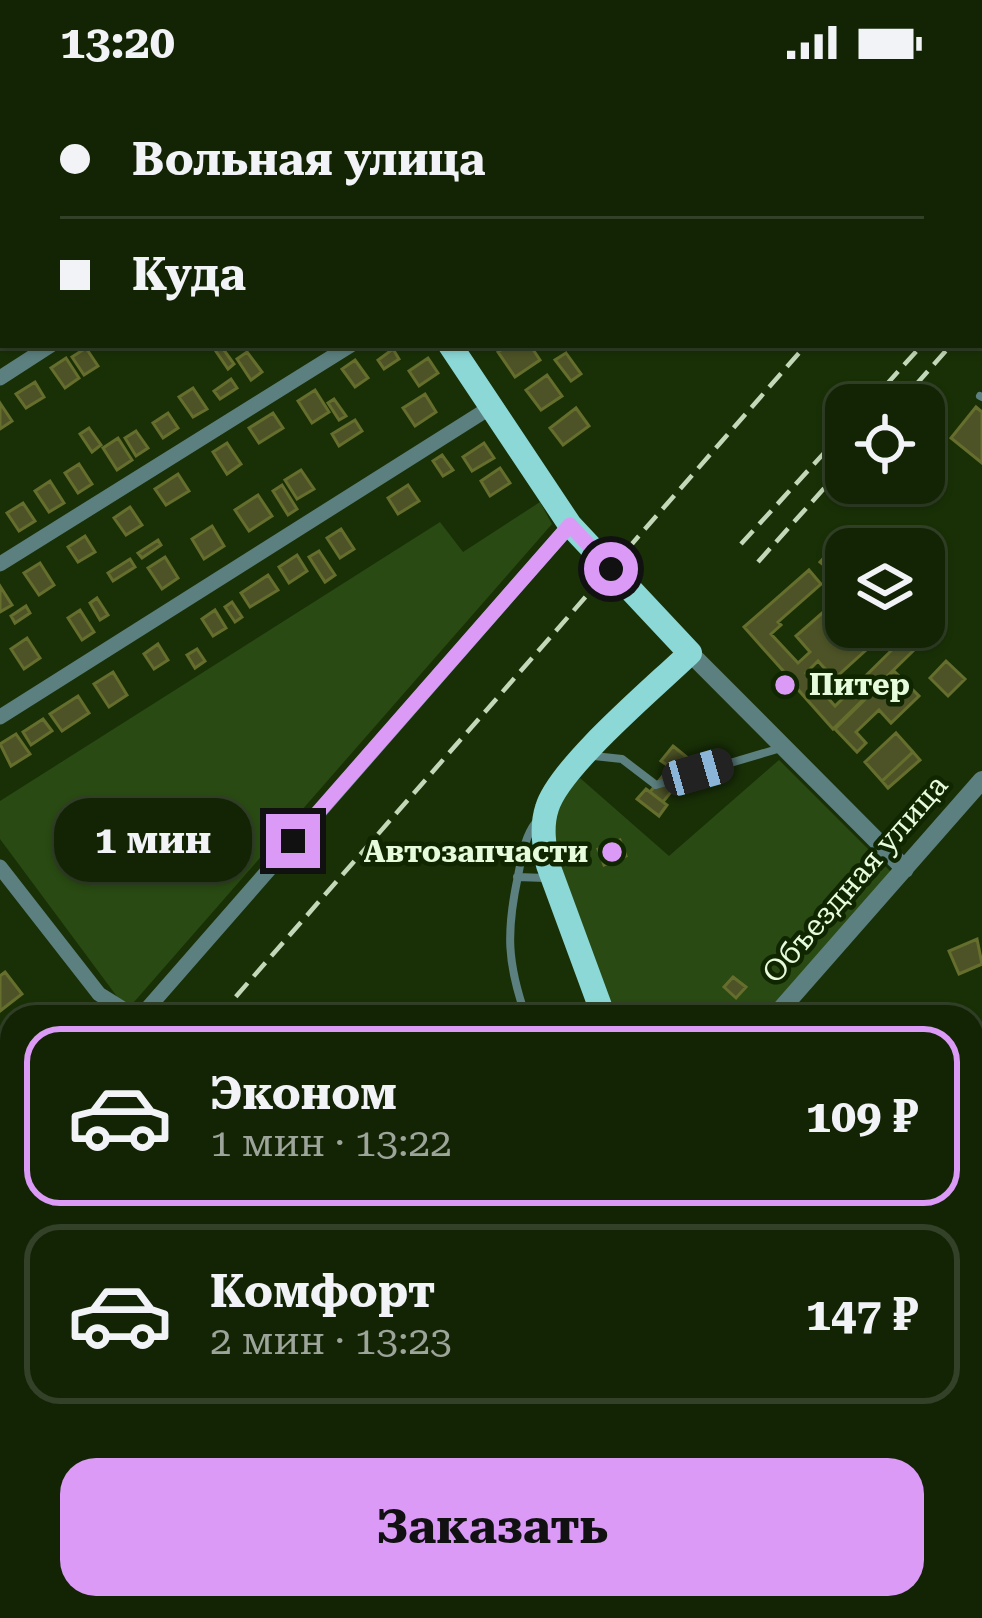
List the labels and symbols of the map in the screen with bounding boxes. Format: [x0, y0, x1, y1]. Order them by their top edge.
route start [584, 542, 638, 596]
place label: Питер [809, 667, 910, 702]
marker: Питер [772, 672, 798, 698]
car [658, 745, 738, 799]
street label: Объездная улица [755, 768, 954, 990]
callout: 1 мин [53, 799, 251, 883]
route end [266, 814, 320, 868]
place label: Автозапчасти [364, 834, 588, 869]
marker: Автозапчасти [599, 839, 625, 865]

